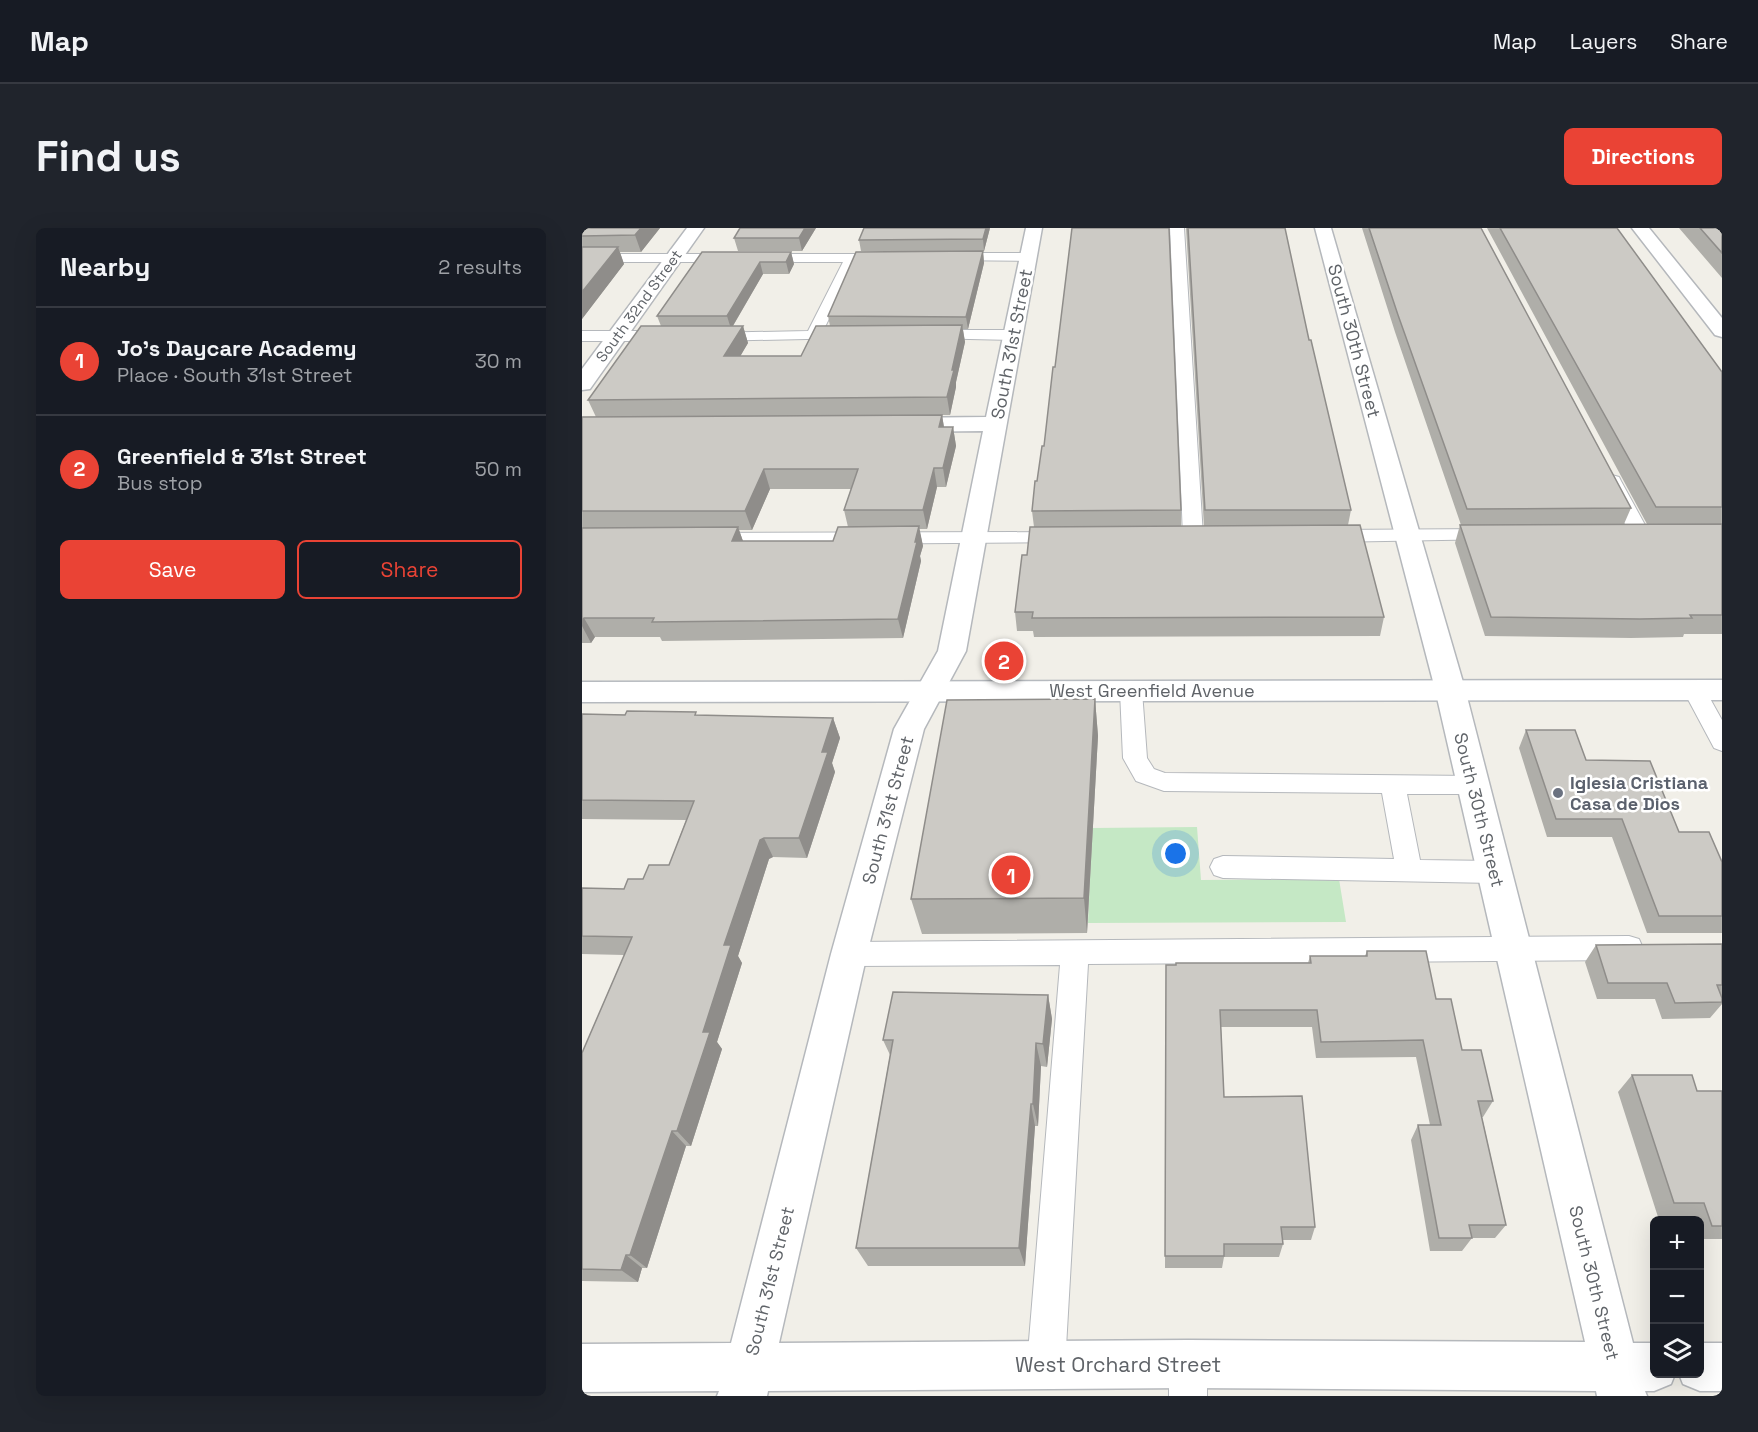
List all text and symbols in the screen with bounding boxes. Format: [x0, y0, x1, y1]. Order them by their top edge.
text: Map [30, 23, 89, 59]
text: Map [1493, 28, 1537, 55]
text: Layers [1570, 28, 1637, 55]
text: Share [1670, 28, 1728, 55]
button: Directions [1564, 128, 1722, 185]
text: Find us [36, 130, 181, 183]
street label: South 32nd Street [591, 246, 686, 366]
text: Nearby [60, 250, 150, 284]
text: 2 results [438, 254, 522, 280]
street label: South 30th Street [1323, 261, 1386, 420]
street label: South 31st Street [986, 267, 1037, 421]
text: Jo's Daycare Academy [117, 334, 357, 362]
text: 1 [75, 348, 84, 374]
text: 30 m [475, 348, 522, 374]
text: Place · South 31st Street [117, 362, 352, 388]
text: Greenfield & 31st Street [117, 442, 367, 470]
text: 2 [74, 456, 85, 482]
text: 50 m [475, 456, 522, 482]
text: Bus stop [117, 470, 203, 496]
button: Save [60, 540, 285, 599]
button: Share [297, 540, 522, 599]
pin: 2 [984, 638, 1024, 684]
street label: West Greenfield Avenue [1049, 679, 1255, 702]
street label: South 30th Street [1449, 730, 1510, 890]
street label: South 31st Street [857, 733, 918, 886]
place label: Iglesia Cristiana Casa de Dios [1570, 771, 1709, 815]
marker: Iglesia Cristiana Casa de Dios [1551, 786, 1565, 800]
your location [1161, 839, 1190, 868]
pin: 1 [992, 852, 1030, 898]
street label: South 30th Street [1564, 1203, 1625, 1363]
street label: South 31st Street [740, 1204, 799, 1358]
map controls [1650, 1216, 1704, 1378]
button: + [1650, 1216, 1704, 1270]
button: − [1650, 1270, 1704, 1324]
button: layers [1650, 1324, 1704, 1378]
street label: West Orchard Street [1015, 1351, 1221, 1378]

